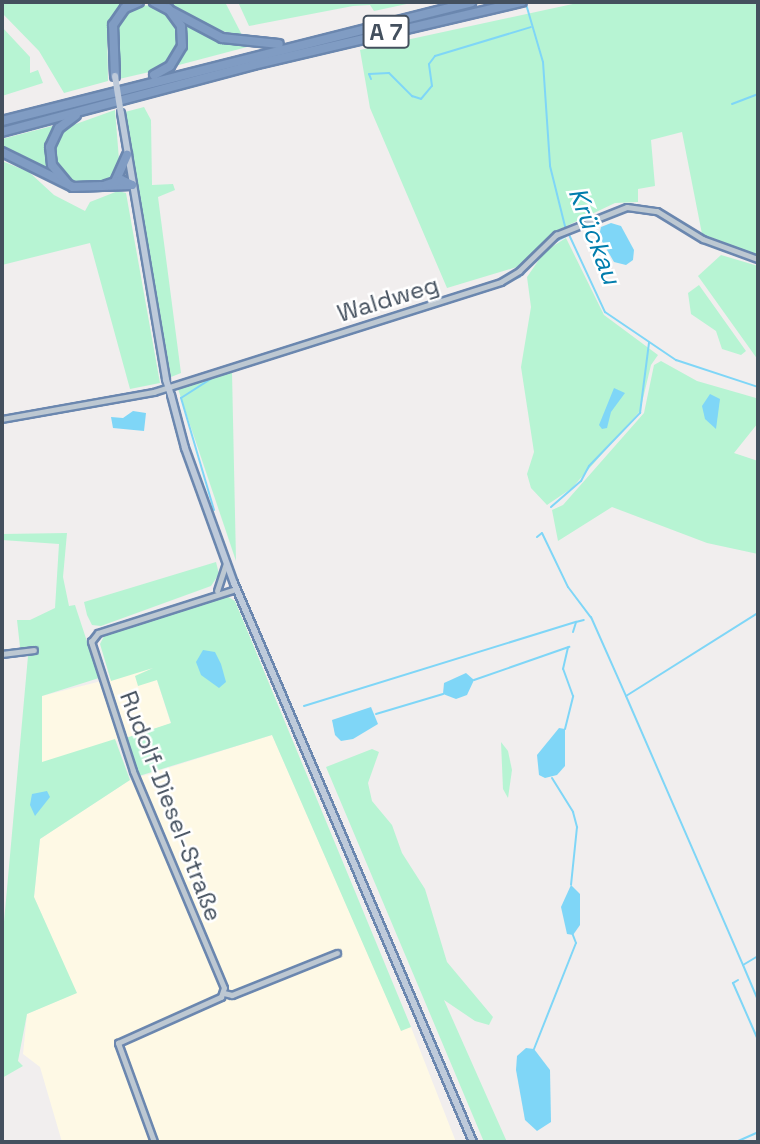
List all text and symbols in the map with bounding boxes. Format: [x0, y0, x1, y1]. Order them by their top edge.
road number: A 7 [362, 12, 410, 52]
water label: Krückau [561, 183, 627, 289]
street label: Waldweg [334, 270, 442, 328]
street label: Rudolf-Diesel-Straße [114, 687, 228, 925]

